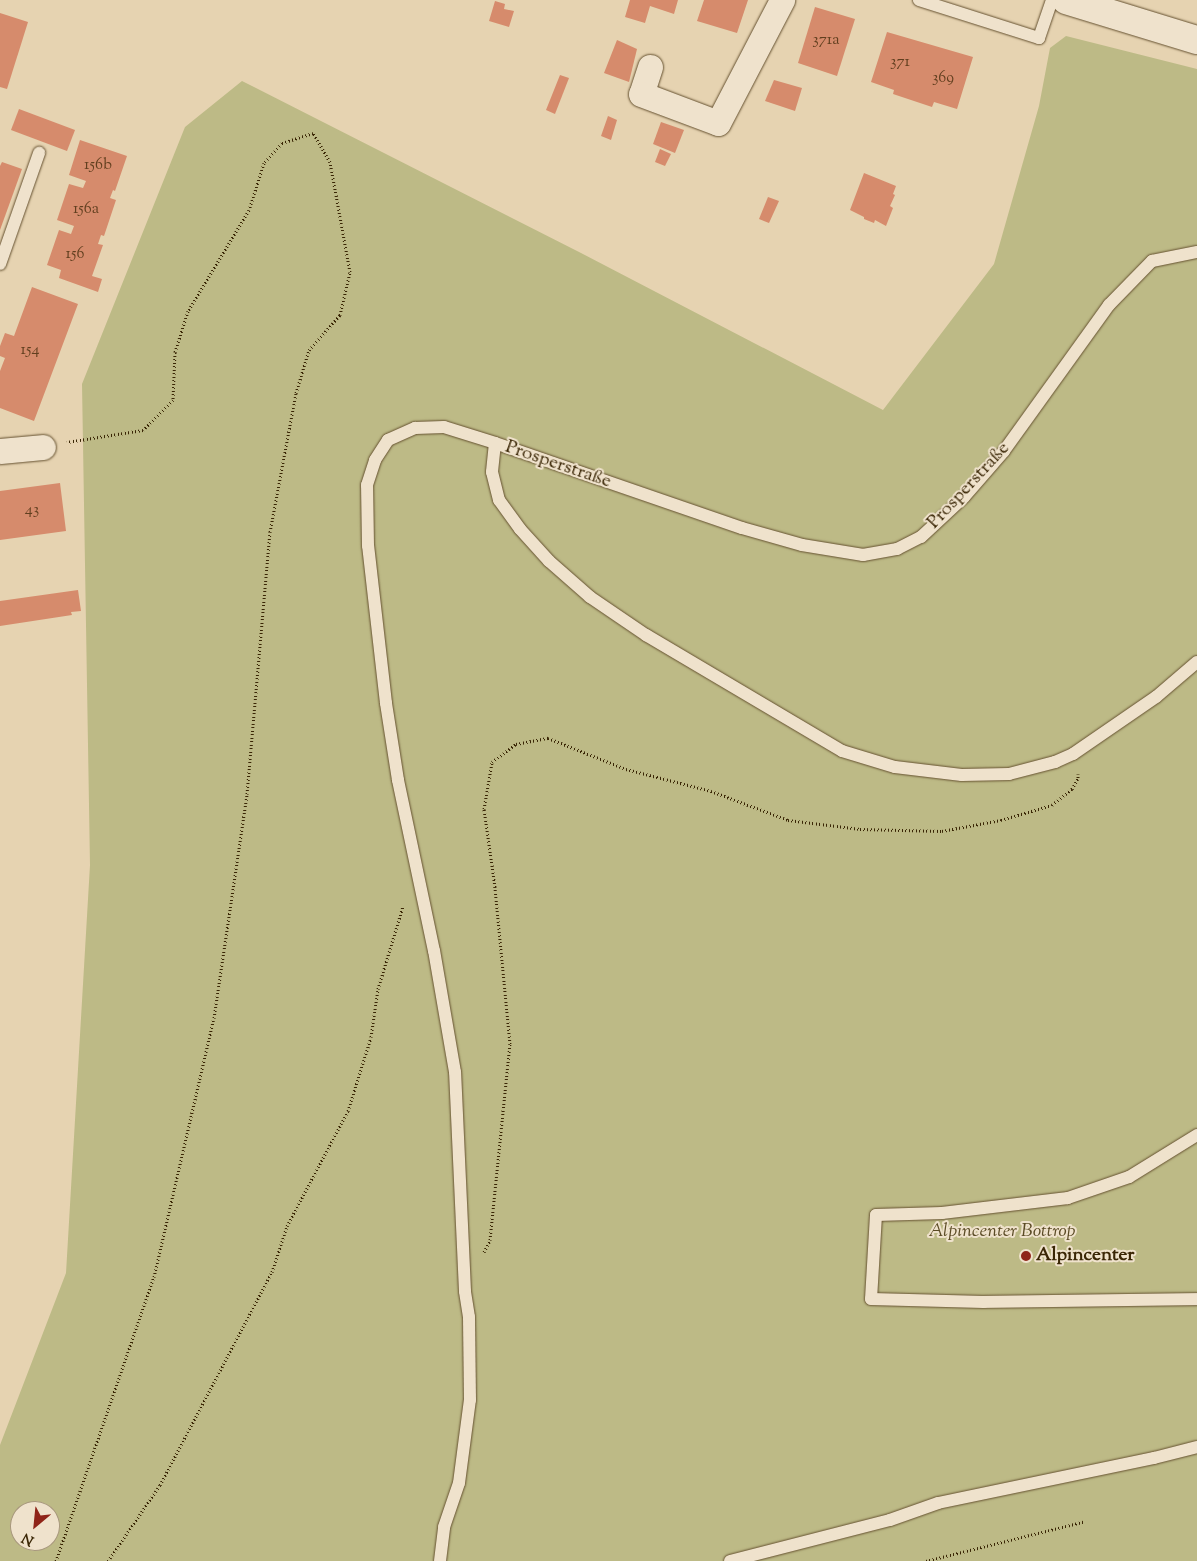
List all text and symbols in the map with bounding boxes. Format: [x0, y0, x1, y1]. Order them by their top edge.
house number: 371a [812, 31, 840, 51]
house number: 371 [890, 53, 910, 73]
house number: 369 [932, 69, 954, 89]
house number: 156b [84, 156, 112, 176]
house number: 156a [73, 200, 99, 220]
house number: 156 [66, 245, 84, 265]
house number: 154 [21, 341, 39, 361]
street label: Prosperstraße [502, 436, 614, 494]
street label: Prosperstraße [923, 438, 1015, 534]
house number: 43 [25, 501, 39, 521]
park label: Alpincenter Bottrop [928, 1221, 1076, 1243]
place label: Alpincenter [1036, 1245, 1134, 1267]
marker: Alpincenter [1020, 1250, 1032, 1262]
north arrow [10, 1501, 60, 1551]
text: N [19, 1527, 38, 1550]

